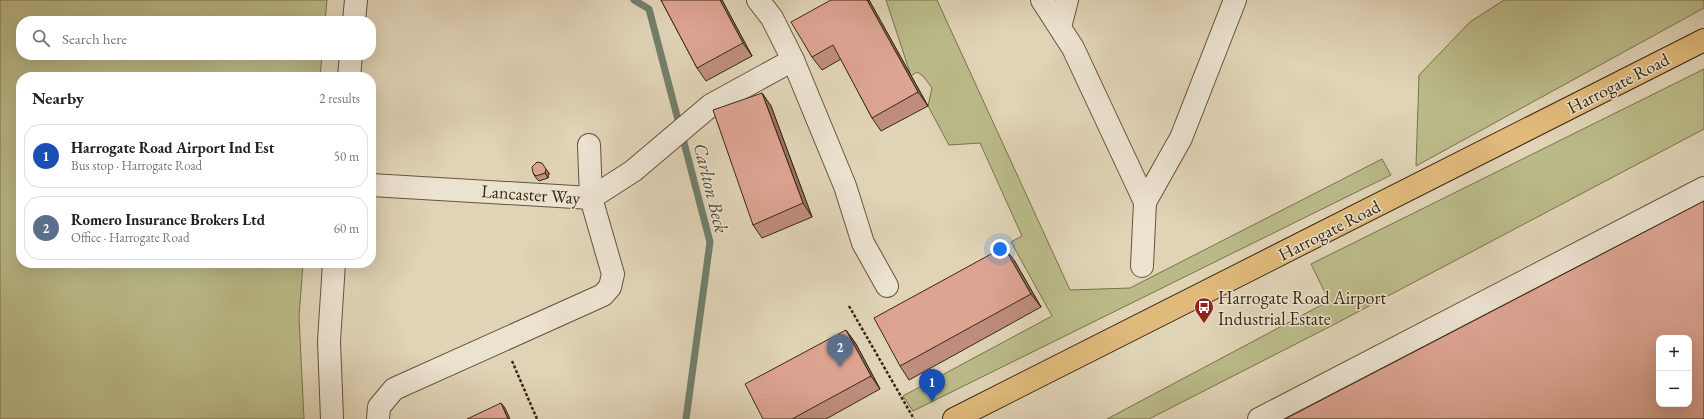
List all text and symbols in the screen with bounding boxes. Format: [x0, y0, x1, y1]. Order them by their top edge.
search box [16, 16, 376, 60]
icon: search [30, 27, 52, 49]
text: Search here [62, 29, 127, 48]
street label: Harrogate Road [1563, 47, 1674, 119]
text: Nearby [32, 87, 84, 109]
text: 2 results [319, 90, 360, 107]
text: Harrogate Road Airport Ind Est [71, 138, 274, 157]
water label: Carlton Beck [688, 140, 734, 236]
text: 1 [43, 148, 49, 165]
text: 50 m [334, 148, 359, 165]
text: Bus stop · Harrogate Road [71, 157, 202, 174]
street label: Lancaster Way [481, 179, 581, 209]
street label: Harrogate Road [1274, 194, 1385, 266]
text: Romero Insurance Brokers Ltd [71, 210, 265, 229]
text: 2 [43, 220, 49, 237]
text: 60 m [334, 220, 359, 237]
text: Office · Harrogate Road [71, 229, 190, 246]
your location [990, 239, 1010, 259]
place label: Harrogate Road Airport Industrial Estate [1218, 286, 1386, 330]
bus stop icon: Harrogate Road Airport Industrial Estate [1193, 296, 1215, 324]
pin: 2 [827, 334, 853, 367]
map controls [1656, 335, 1692, 407]
button: + [1656, 335, 1692, 371]
pin: 1 [919, 369, 945, 402]
button: − [1656, 371, 1692, 407]

